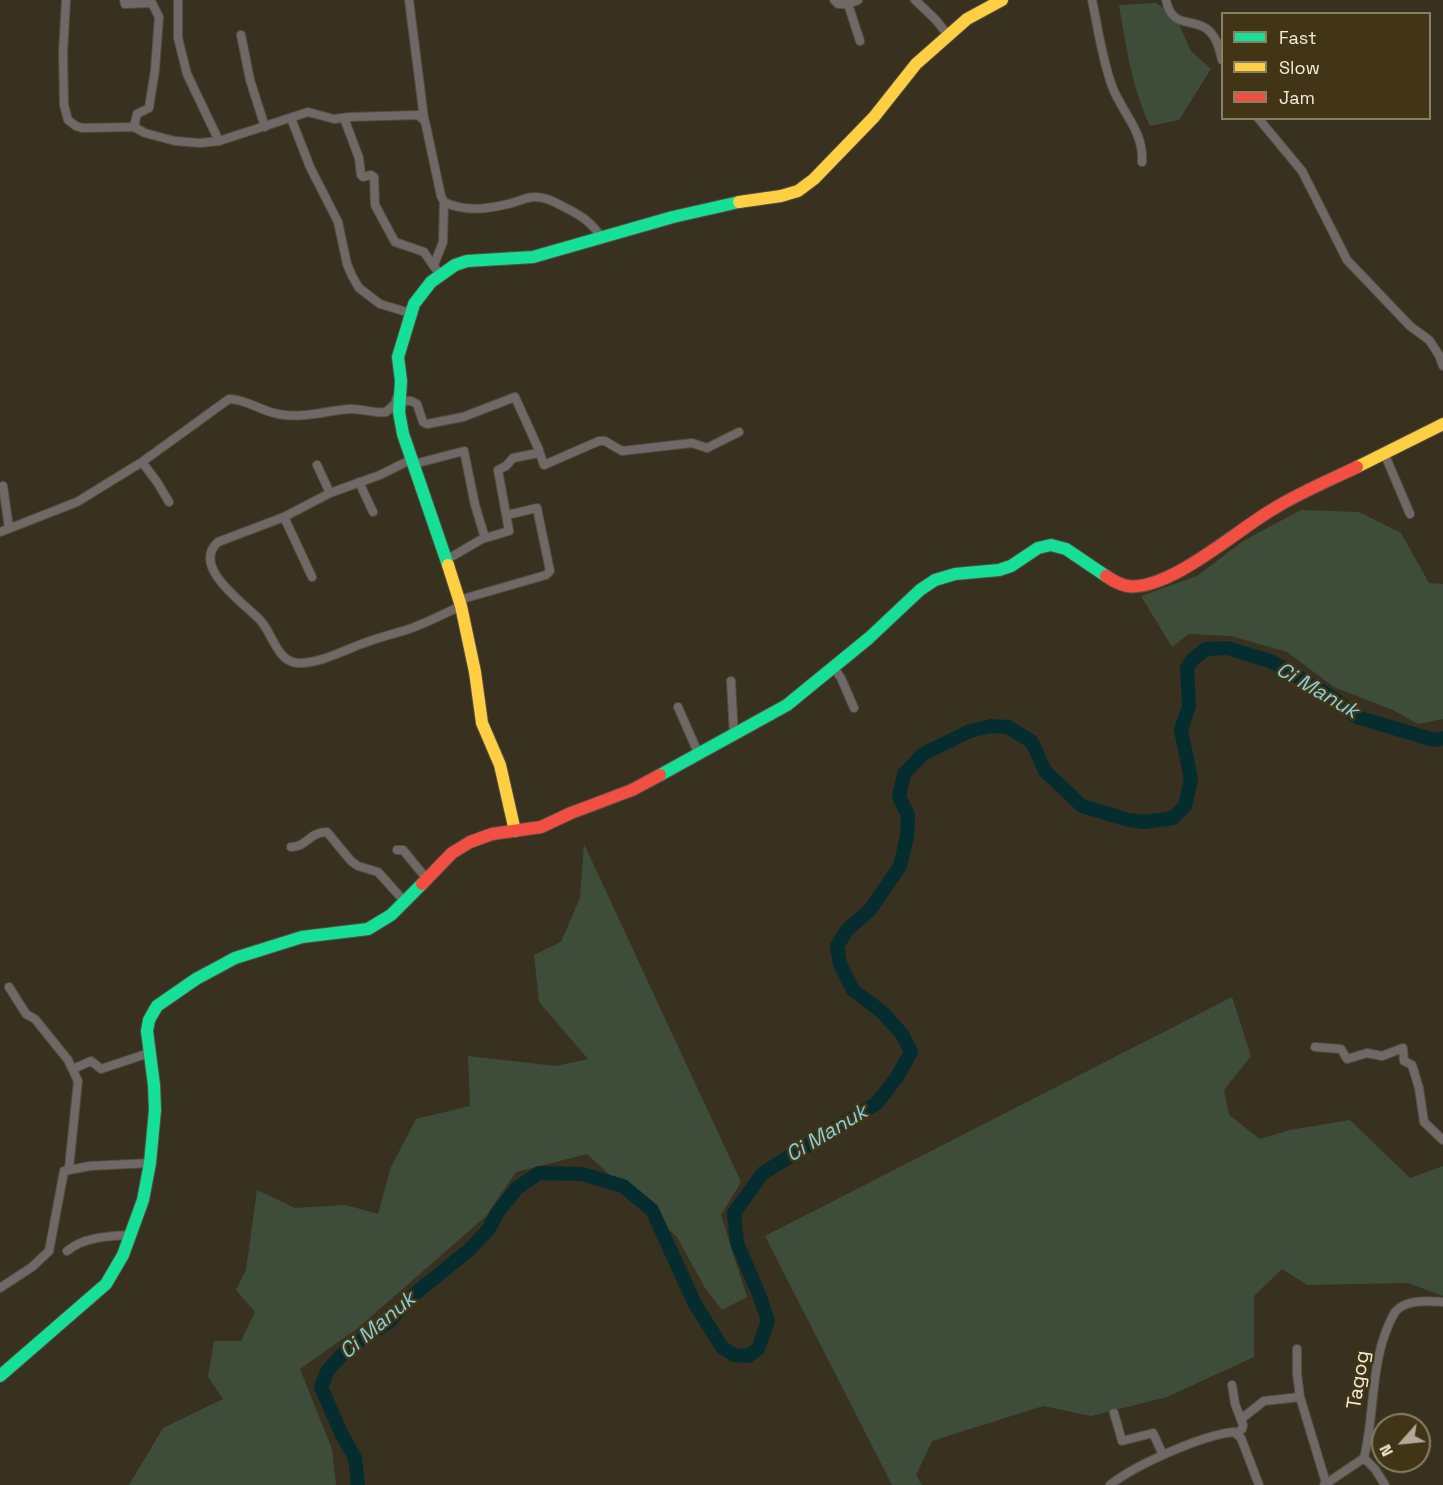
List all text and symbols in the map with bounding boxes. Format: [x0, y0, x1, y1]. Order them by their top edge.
legend [1221, 12, 1431, 120]
text: Fast [1279, 26, 1316, 49]
text: Slow [1279, 56, 1320, 79]
text: Jam [1279, 86, 1315, 109]
water label: Ci Manuk [1271, 657, 1363, 725]
water label: Ci Manuk [781, 1100, 873, 1168]
water label: Ci Manuk [335, 1287, 421, 1365]
street label: Tagog [1343, 1349, 1375, 1411]
north arrow [1371, 1413, 1431, 1473]
text: N [1375, 1441, 1398, 1460]

